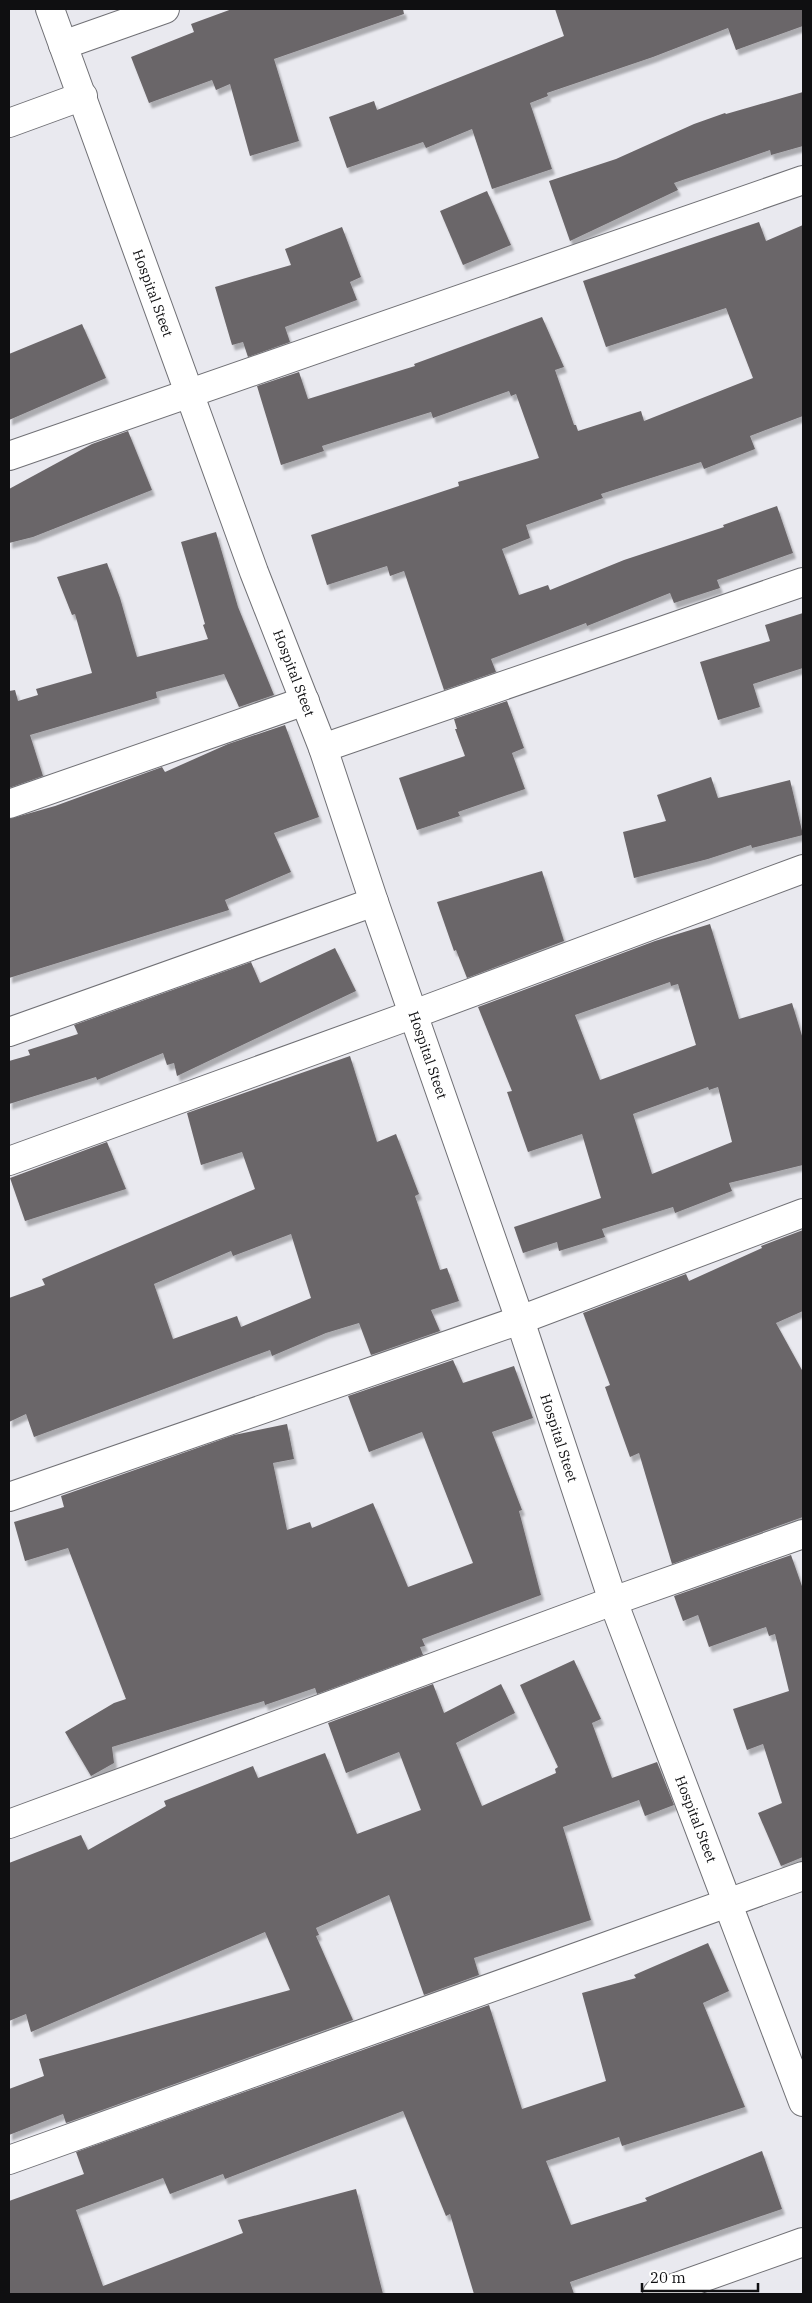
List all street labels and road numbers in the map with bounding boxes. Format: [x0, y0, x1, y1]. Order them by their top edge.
street label: Hospital Steet [129, 247, 177, 339]
street label: Hospital Steet [269, 627, 319, 719]
street label: Hospital Steet [405, 1009, 451, 1101]
street label: Hospital Steet [536, 1392, 582, 1485]
street label: Hospital Steet [671, 1773, 721, 1865]

